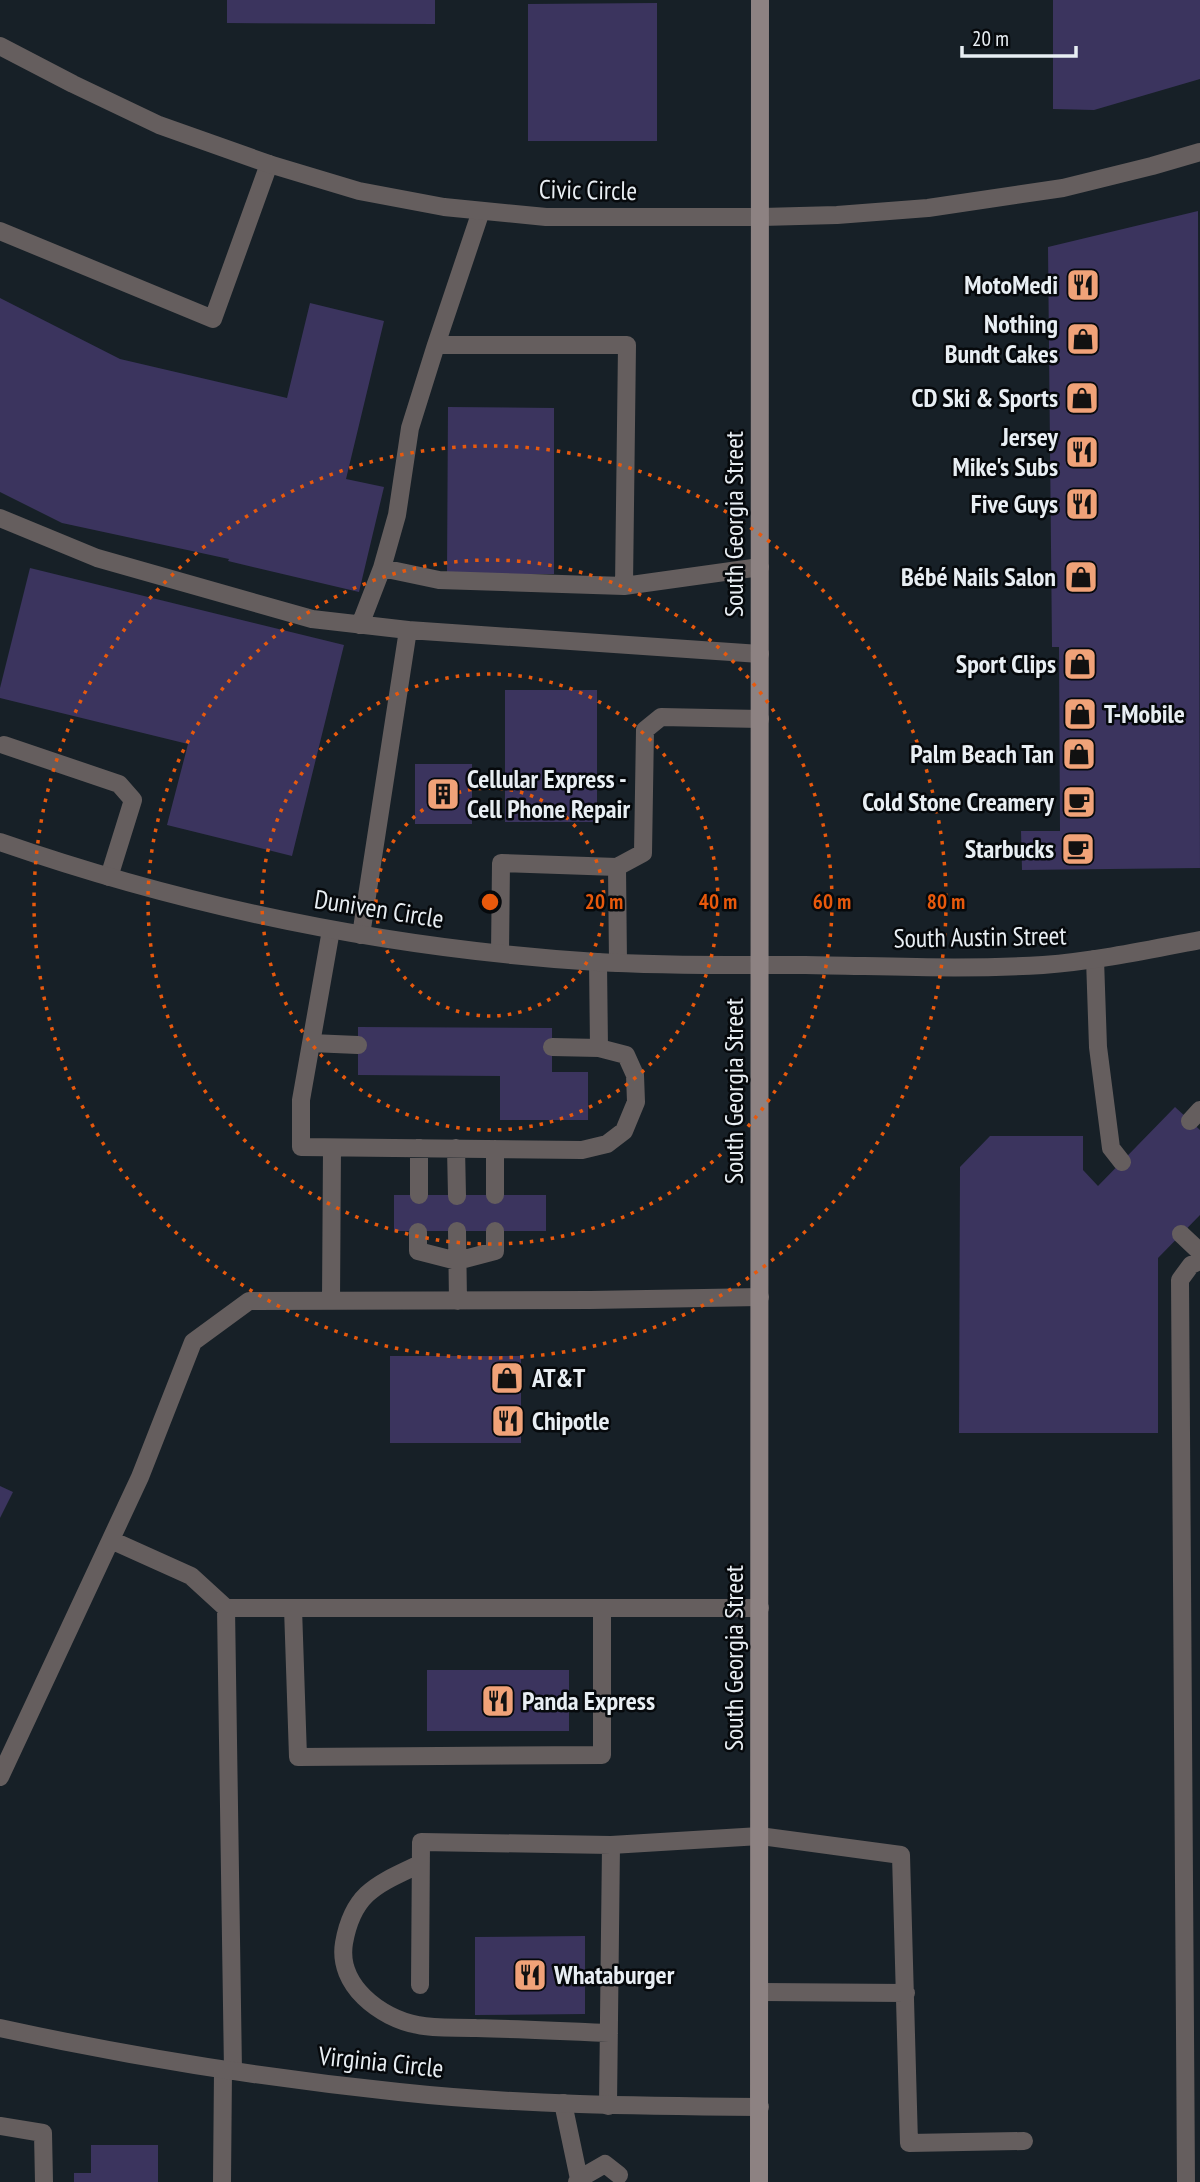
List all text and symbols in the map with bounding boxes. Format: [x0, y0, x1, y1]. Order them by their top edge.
scale bar [962, 14, 1076, 58]
text: 20 m [972, 25, 1009, 52]
street label: Civic Circle [539, 172, 637, 207]
restaurant icon: MotoMedi [1064, 266, 1102, 304]
place label: MotoMedi [964, 268, 1058, 301]
place label: Nothing Bundt Cakes [945, 307, 1058, 370]
shop icon: Nothing Bundt Cakes [1064, 320, 1102, 358]
shop icon: CD Ski & Sports [1063, 379, 1101, 417]
place label: CD Ski & Sports [912, 381, 1058, 414]
place label: Jersey Mike's Subs [952, 420, 1059, 483]
street label: South Georgia Street [717, 431, 750, 617]
restaurant icon: Jersey Mike's Subs [1063, 433, 1101, 471]
restaurant icon: Five Guys [1063, 485, 1101, 523]
place label: Five Guys [971, 487, 1058, 520]
shop icon: Bébé Nails Salon [1062, 558, 1100, 596]
place label: Bébé Nails Salon [901, 560, 1056, 593]
shop icon: Sport Clips [1061, 645, 1099, 683]
place label: Sport Clips [956, 647, 1056, 680]
shop icon: T-Mobile [1061, 695, 1099, 733]
place label: T-Mobile [1104, 697, 1185, 730]
shop icon: Palm Beach Tan [1060, 735, 1098, 773]
place label: Palm Beach Tan [910, 737, 1054, 770]
place label: Cellular Express - Cell Phone Repair [467, 762, 630, 825]
building icon: Cellular Express - Cell Phone Repair [424, 775, 462, 813]
cafe icon: Cold Stone Creamery [1060, 783, 1098, 821]
place label: Cold Stone Creamery [862, 785, 1055, 818]
cafe icon: Starbucks [1059, 830, 1097, 868]
place label: Starbucks [965, 832, 1054, 865]
street label: Duniven Circle [312, 882, 446, 935]
text: 20 m [585, 888, 623, 915]
text: 40 m [699, 888, 737, 915]
text: 60 m [813, 888, 851, 915]
text: 80 m [927, 888, 965, 915]
centre of rings [478, 890, 502, 914]
street label: South Austin Street [893, 918, 1067, 955]
street label: South Georgia Street [717, 998, 750, 1184]
shop icon: AT&T [488, 1359, 526, 1397]
place label: AT&T [531, 1361, 586, 1394]
restaurant icon: Chipotle [489, 1402, 527, 1440]
place label: Chipotle [532, 1404, 610, 1437]
street label: South Georgia Street [717, 1565, 750, 1751]
restaurant icon: Panda Express [479, 1682, 517, 1720]
place label: Panda Express [522, 1684, 655, 1717]
restaurant icon: Whataburger [511, 1956, 549, 1994]
place label: Whataburger [553, 1958, 675, 1991]
street label: Virginia Circle [316, 2038, 445, 2084]

